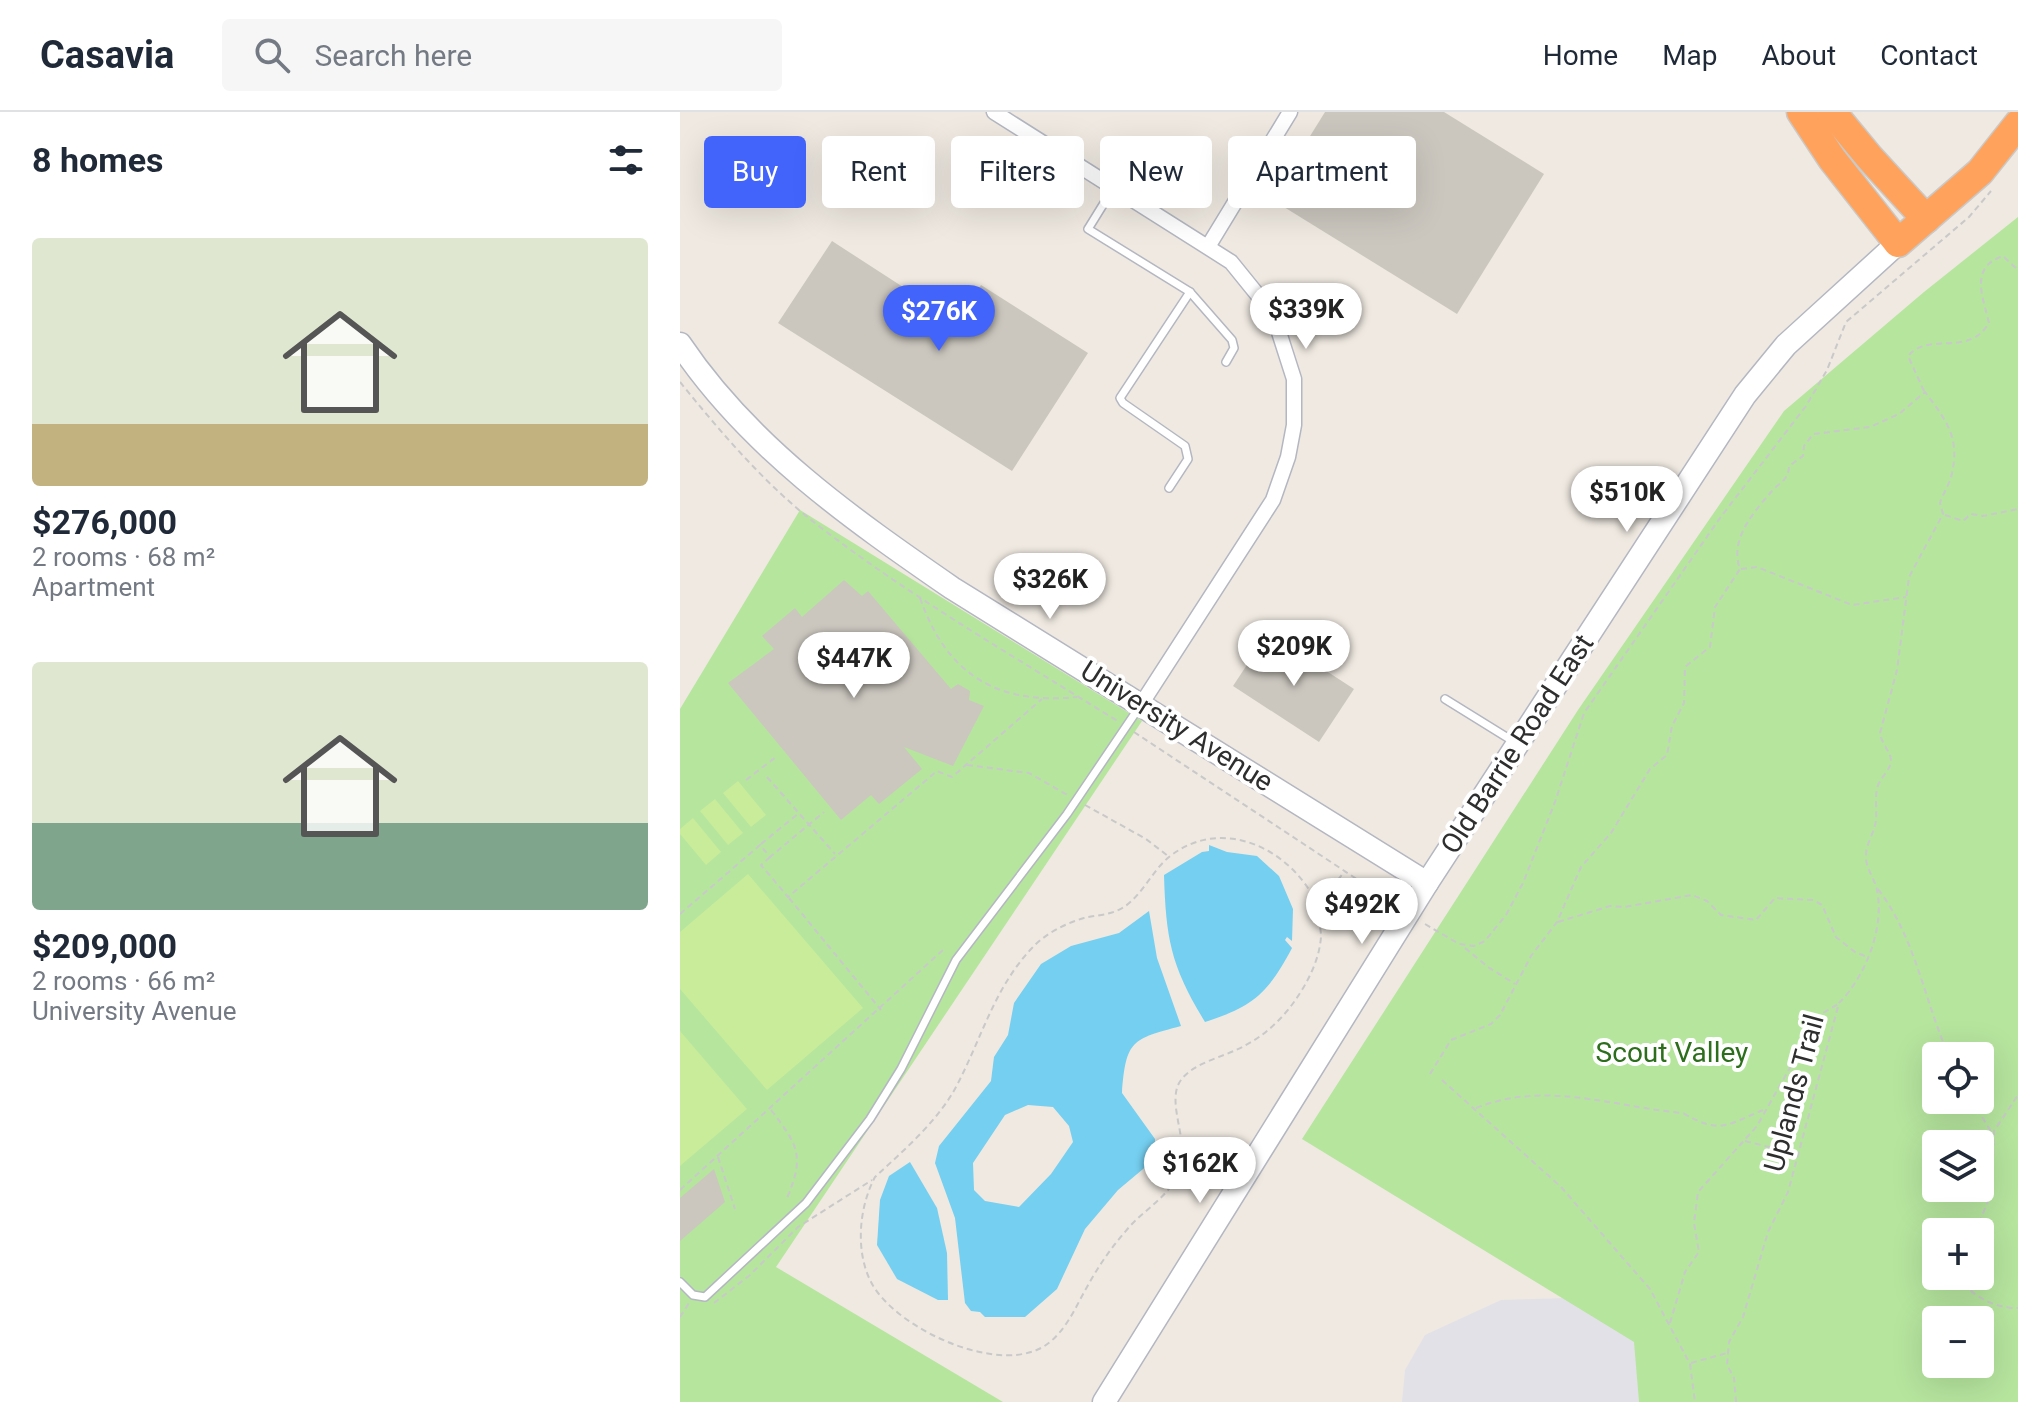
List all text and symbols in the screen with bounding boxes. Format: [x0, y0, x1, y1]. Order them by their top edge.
search box [222, 19, 782, 91]
text: Casavia [40, 33, 174, 77]
icon: search [250, 33, 294, 77]
text: Search here [314, 38, 472, 73]
text: Home [1543, 39, 1618, 72]
text: Map [1662, 39, 1718, 72]
text: About [1762, 39, 1836, 72]
text: Contact [1880, 39, 1978, 72]
chip: Buy [704, 136, 806, 208]
chip: Rent [822, 136, 935, 208]
chip: Filters [951, 136, 1084, 208]
chip: New [1100, 136, 1212, 208]
chip: Apartment [1228, 136, 1416, 208]
icon: filters [604, 138, 648, 182]
text: 8 homes [32, 140, 163, 180]
pin: $339K [1250, 283, 1362, 351]
pin: $276K [883, 285, 995, 353]
icon: home [268, 290, 412, 434]
text: $339K [1268, 294, 1344, 324]
text: $276K [901, 296, 977, 326]
pin: $510K [1571, 466, 1683, 534]
text: $510K [1589, 477, 1665, 507]
text: $276,000 [32, 502, 177, 542]
text: 2 rooms · 68 m² [32, 542, 215, 572]
pin: $326K [994, 553, 1106, 621]
text: $326K [1012, 564, 1088, 594]
text: Apartment [32, 572, 155, 602]
pin: $209K [1238, 620, 1350, 688]
street label: Old Barrie Road East [1434, 628, 1600, 860]
text: $209K [1256, 631, 1332, 661]
pin: $447K [798, 632, 910, 700]
text: $447K [816, 643, 892, 673]
street label: University Avenue [1075, 654, 1279, 798]
icon: home [268, 714, 412, 858]
pin: $492K [1306, 878, 1418, 946]
text: $492K [1324, 889, 1400, 919]
text: $209,000 [32, 926, 177, 966]
text: 2 rooms · 66 m² [32, 966, 215, 996]
text: University Avenue [32, 996, 237, 1026]
street label: Uplands Trail [1757, 1011, 1831, 1175]
park label: Scout Valley [1596, 1036, 1748, 1069]
map controls [1922, 1042, 1994, 1378]
button: locate [1922, 1042, 1994, 1114]
button: layers [1922, 1130, 1994, 1202]
pin: $162K [1144, 1137, 1256, 1205]
text: $162K [1162, 1148, 1238, 1178]
button: + [1922, 1218, 1994, 1290]
button: − [1922, 1306, 1994, 1378]

